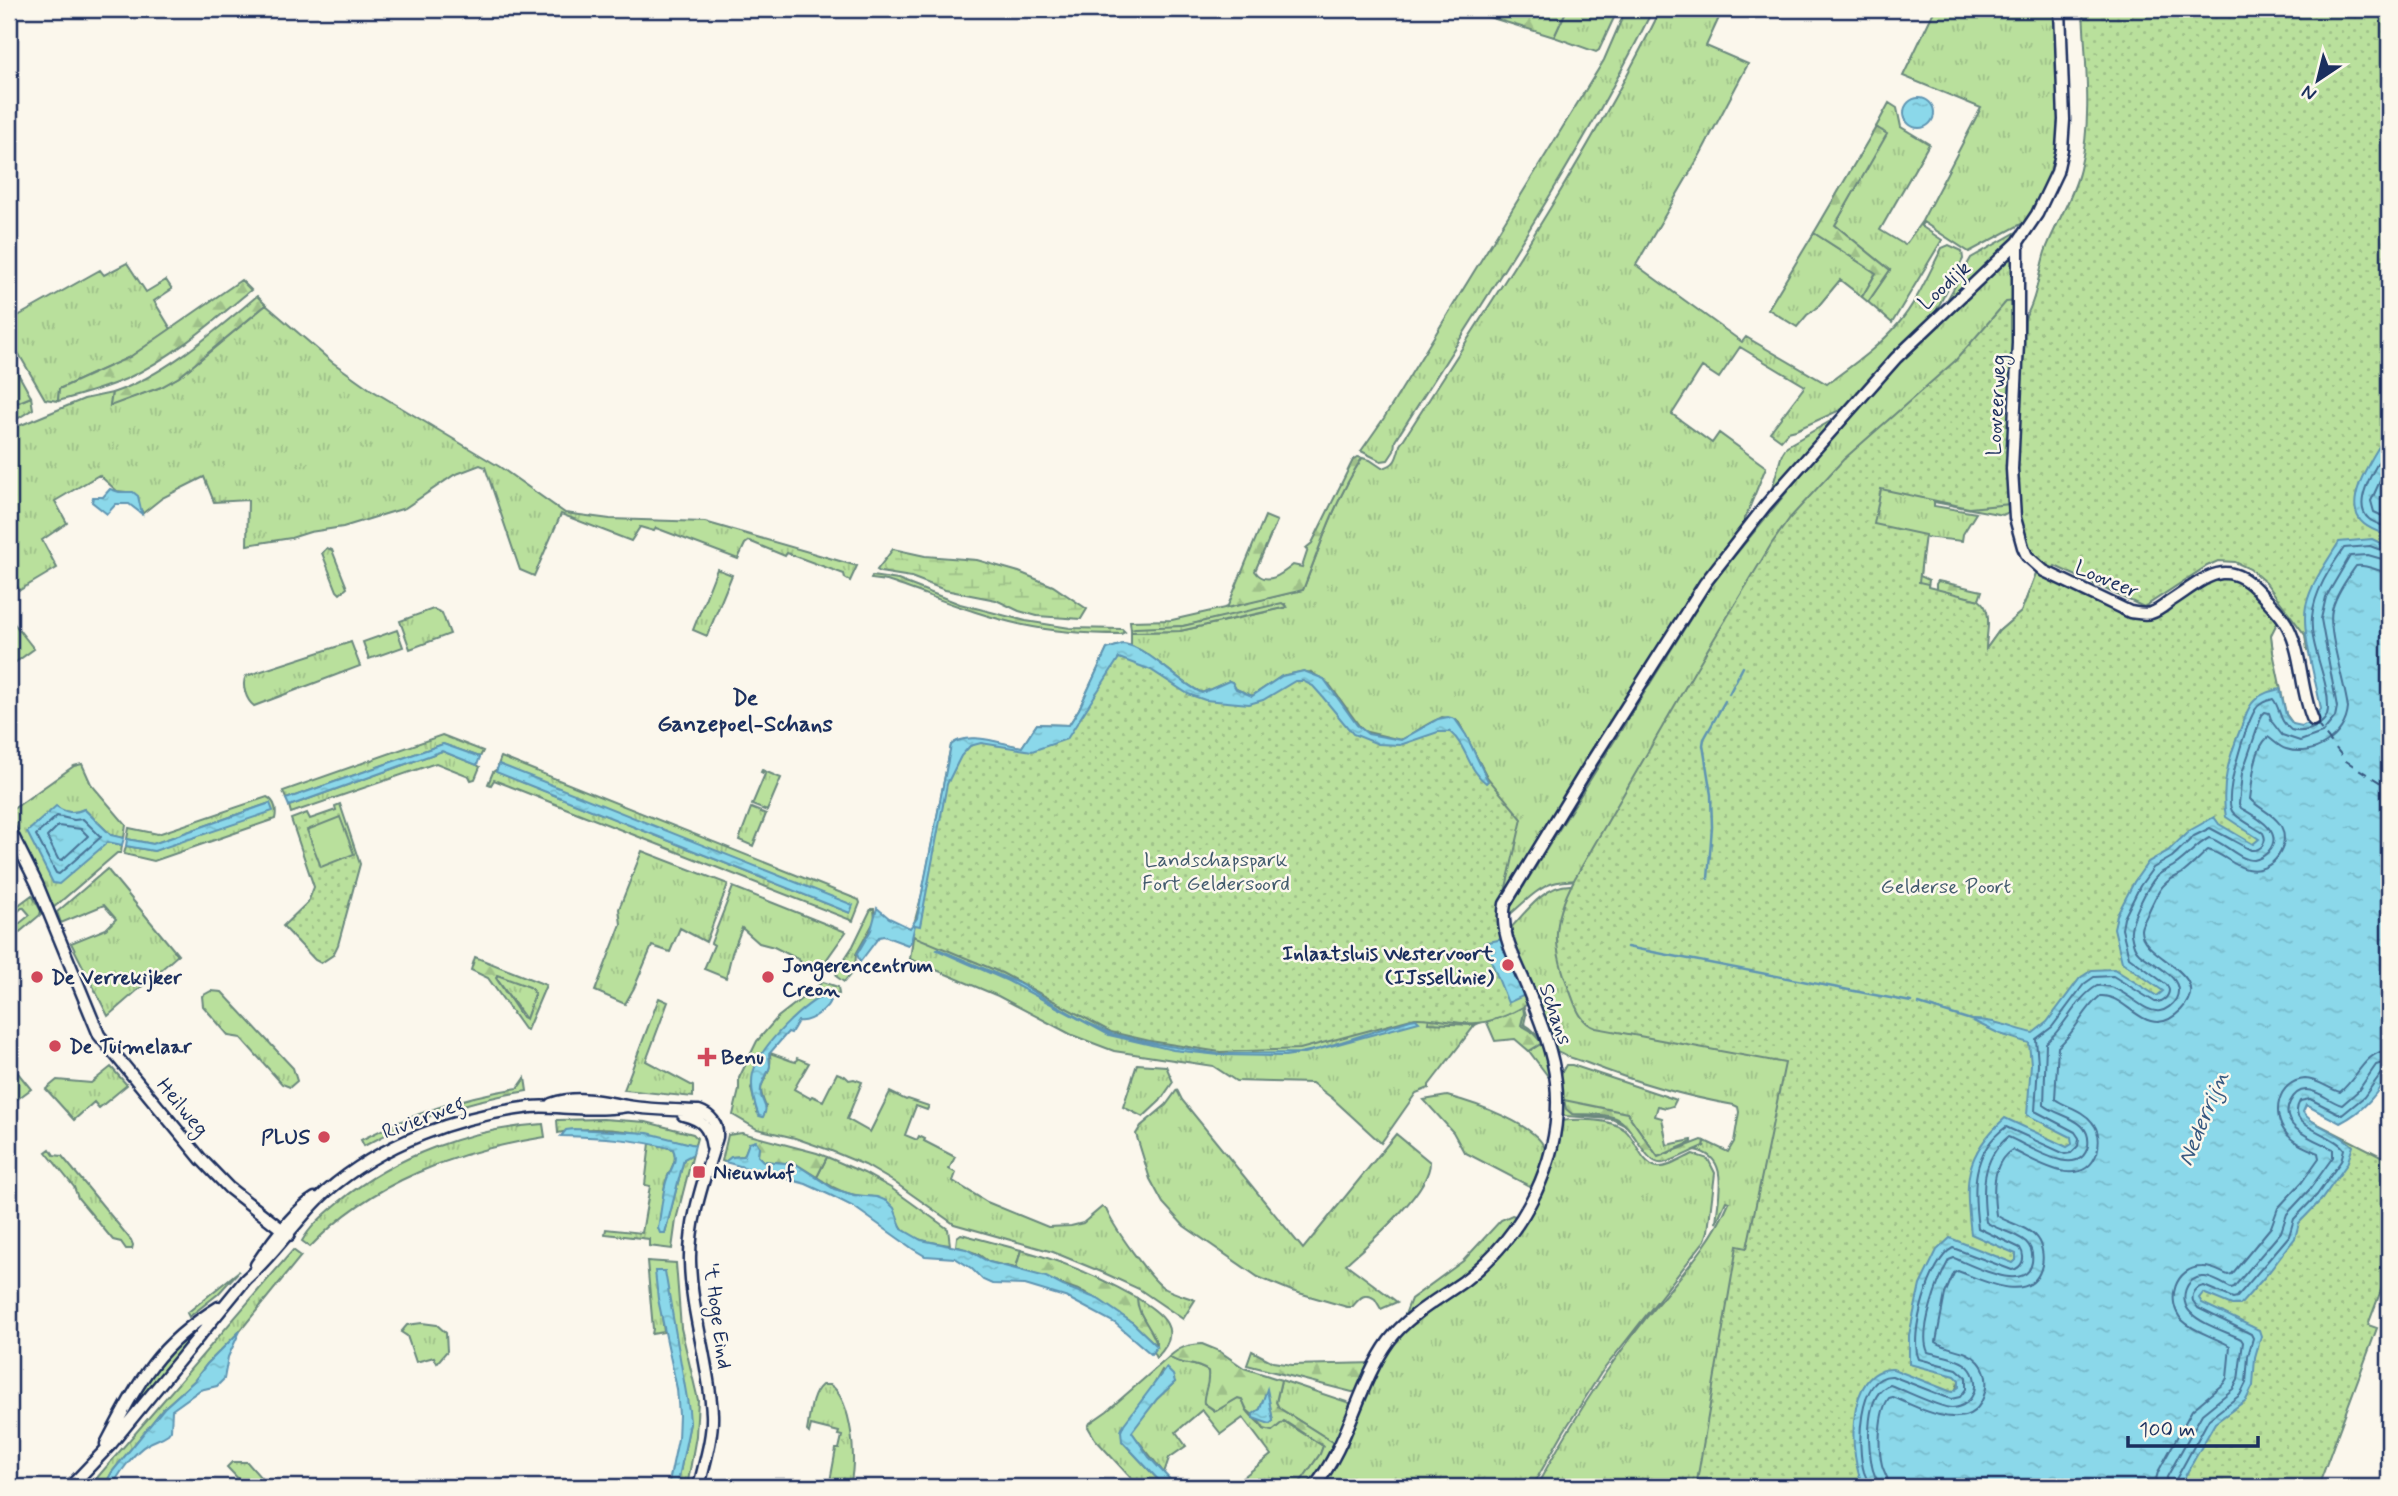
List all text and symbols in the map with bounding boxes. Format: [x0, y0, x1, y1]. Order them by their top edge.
north arrow [2282, 46, 2352, 116]
text: N [2297, 79, 2321, 107]
street label: Loodijk [1912, 254, 1977, 317]
street label: Looveerweg [1980, 354, 2015, 456]
street label: Looveer [2070, 554, 2143, 606]
district label: De Ganzepoel-Schans [657, 684, 833, 740]
park label: Landschapspark Fort Geldersoord [1142, 846, 1290, 898]
park label: Gelderse Poort [1881, 873, 2012, 901]
place label: Inlaatsluis Westervoort (IJssellinie) [1282, 940, 1495, 992]
place label: Jongerencentrum Creon [782, 952, 934, 1004]
marker: Inlaatsluis Westervoort (IJssellinie) [1500, 957, 1516, 973]
place label: De Verrekijker [51, 964, 183, 992]
marker: De Verrekijker [29, 969, 45, 985]
marker: Jongerencentrum Creon [760, 969, 776, 985]
street label: Schans [1532, 980, 1579, 1049]
place label: De Tuimelaar [69, 1033, 193, 1061]
marker: De Tuimelaar [47, 1038, 63, 1054]
place label: Benu [721, 1044, 764, 1072]
marker: Benu [699, 1049, 715, 1065]
water label: Nederrijn [2171, 1067, 2236, 1171]
street label: Heilweg [149, 1072, 215, 1143]
street label: Rivierweg [378, 1089, 469, 1148]
place label: PLUS [261, 1124, 310, 1152]
marker: PLUS [316, 1129, 332, 1145]
place label: Nieuwhof [713, 1159, 795, 1187]
marker: Nieuwhof [691, 1164, 707, 1180]
street label: 't Hoge Eind [695, 1261, 738, 1371]
scale bar [2128, 1405, 2258, 1449]
text: 100 m [2139, 1416, 2195, 1444]

